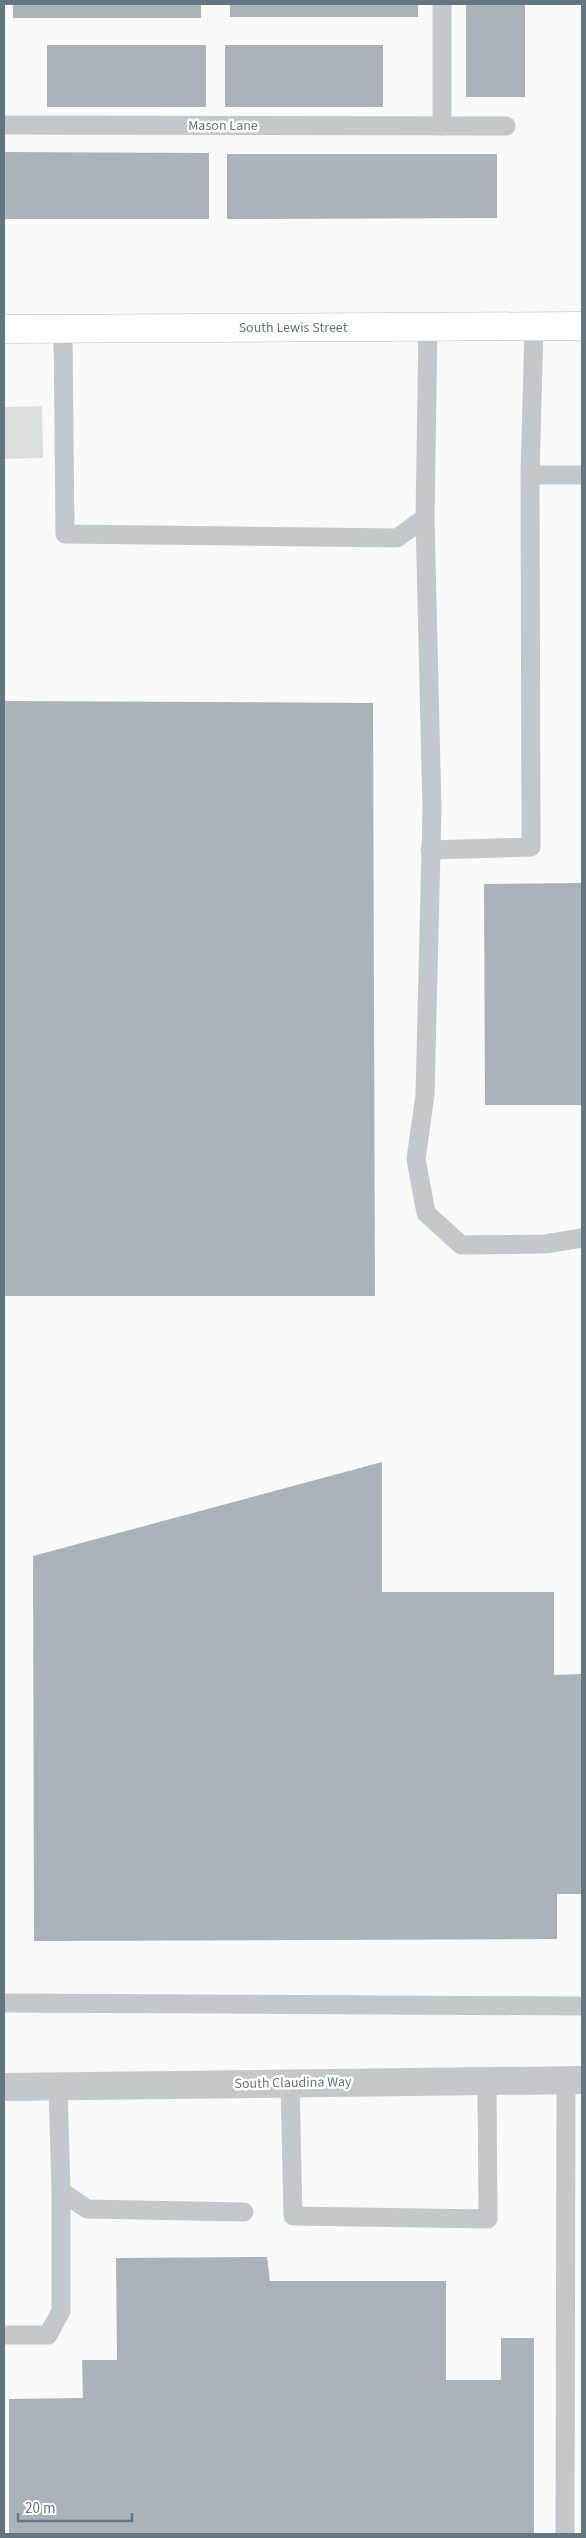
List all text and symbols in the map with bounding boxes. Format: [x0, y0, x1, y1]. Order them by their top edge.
street label: Mason Lane [188, 116, 258, 136]
street label: South Lewis Street [239, 318, 348, 338]
street label: South Claudina Way [234, 2072, 352, 2094]
scale bar [18, 2490, 131, 2522]
text: 20 m [25, 2498, 55, 2519]

